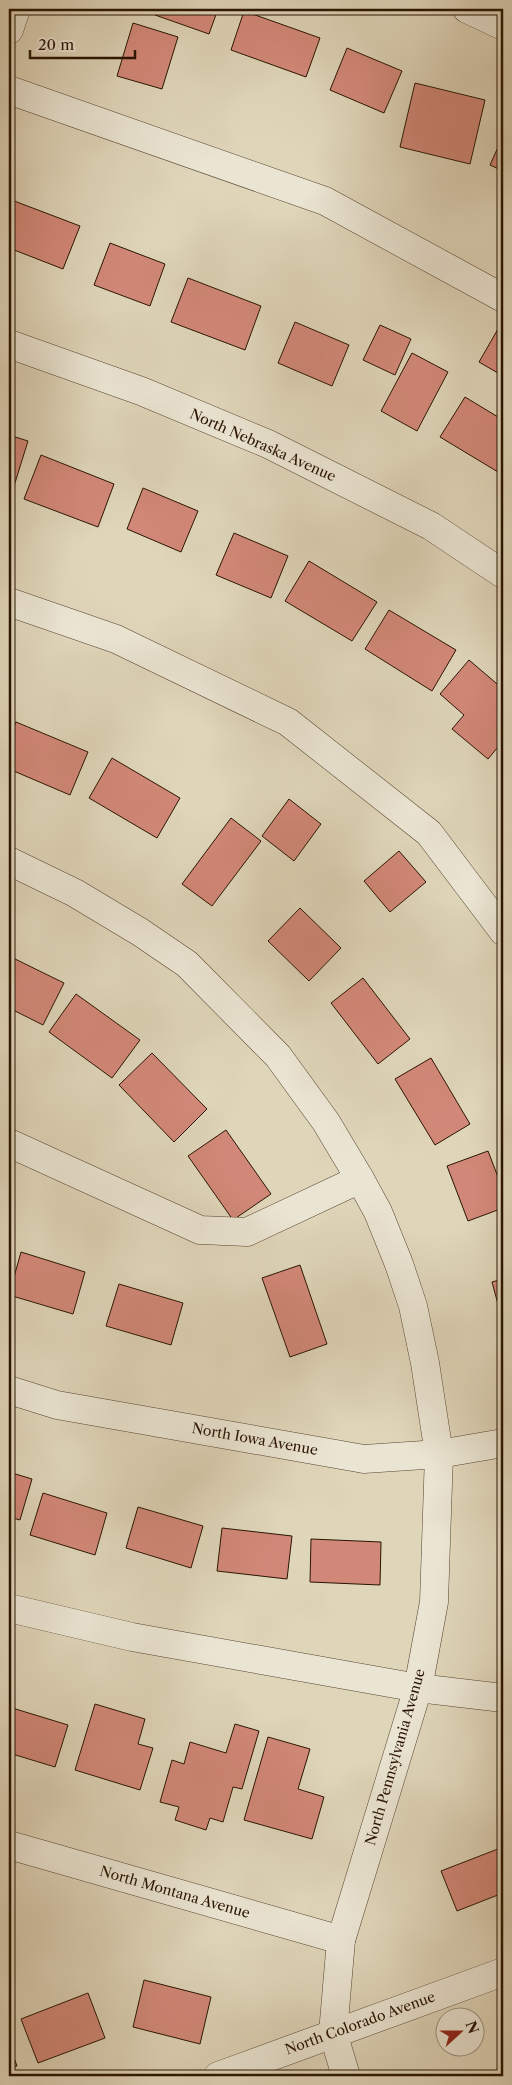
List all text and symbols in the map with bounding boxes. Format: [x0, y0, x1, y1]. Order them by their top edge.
scale bar [30, 28, 135, 60]
text: 20 m [38, 35, 74, 54]
street label: North Nebraska Avenue [187, 405, 339, 485]
street label: North Iowa Avenue [191, 1419, 320, 1459]
street label: North Pennsylvania Avenue [361, 1666, 429, 1847]
street label: North Montana Avenue [98, 1862, 252, 1922]
street label: North Colorado Avenue [282, 1987, 438, 2059]
north arrow [434, 2008, 484, 2058]
text: N [462, 2018, 483, 2036]

